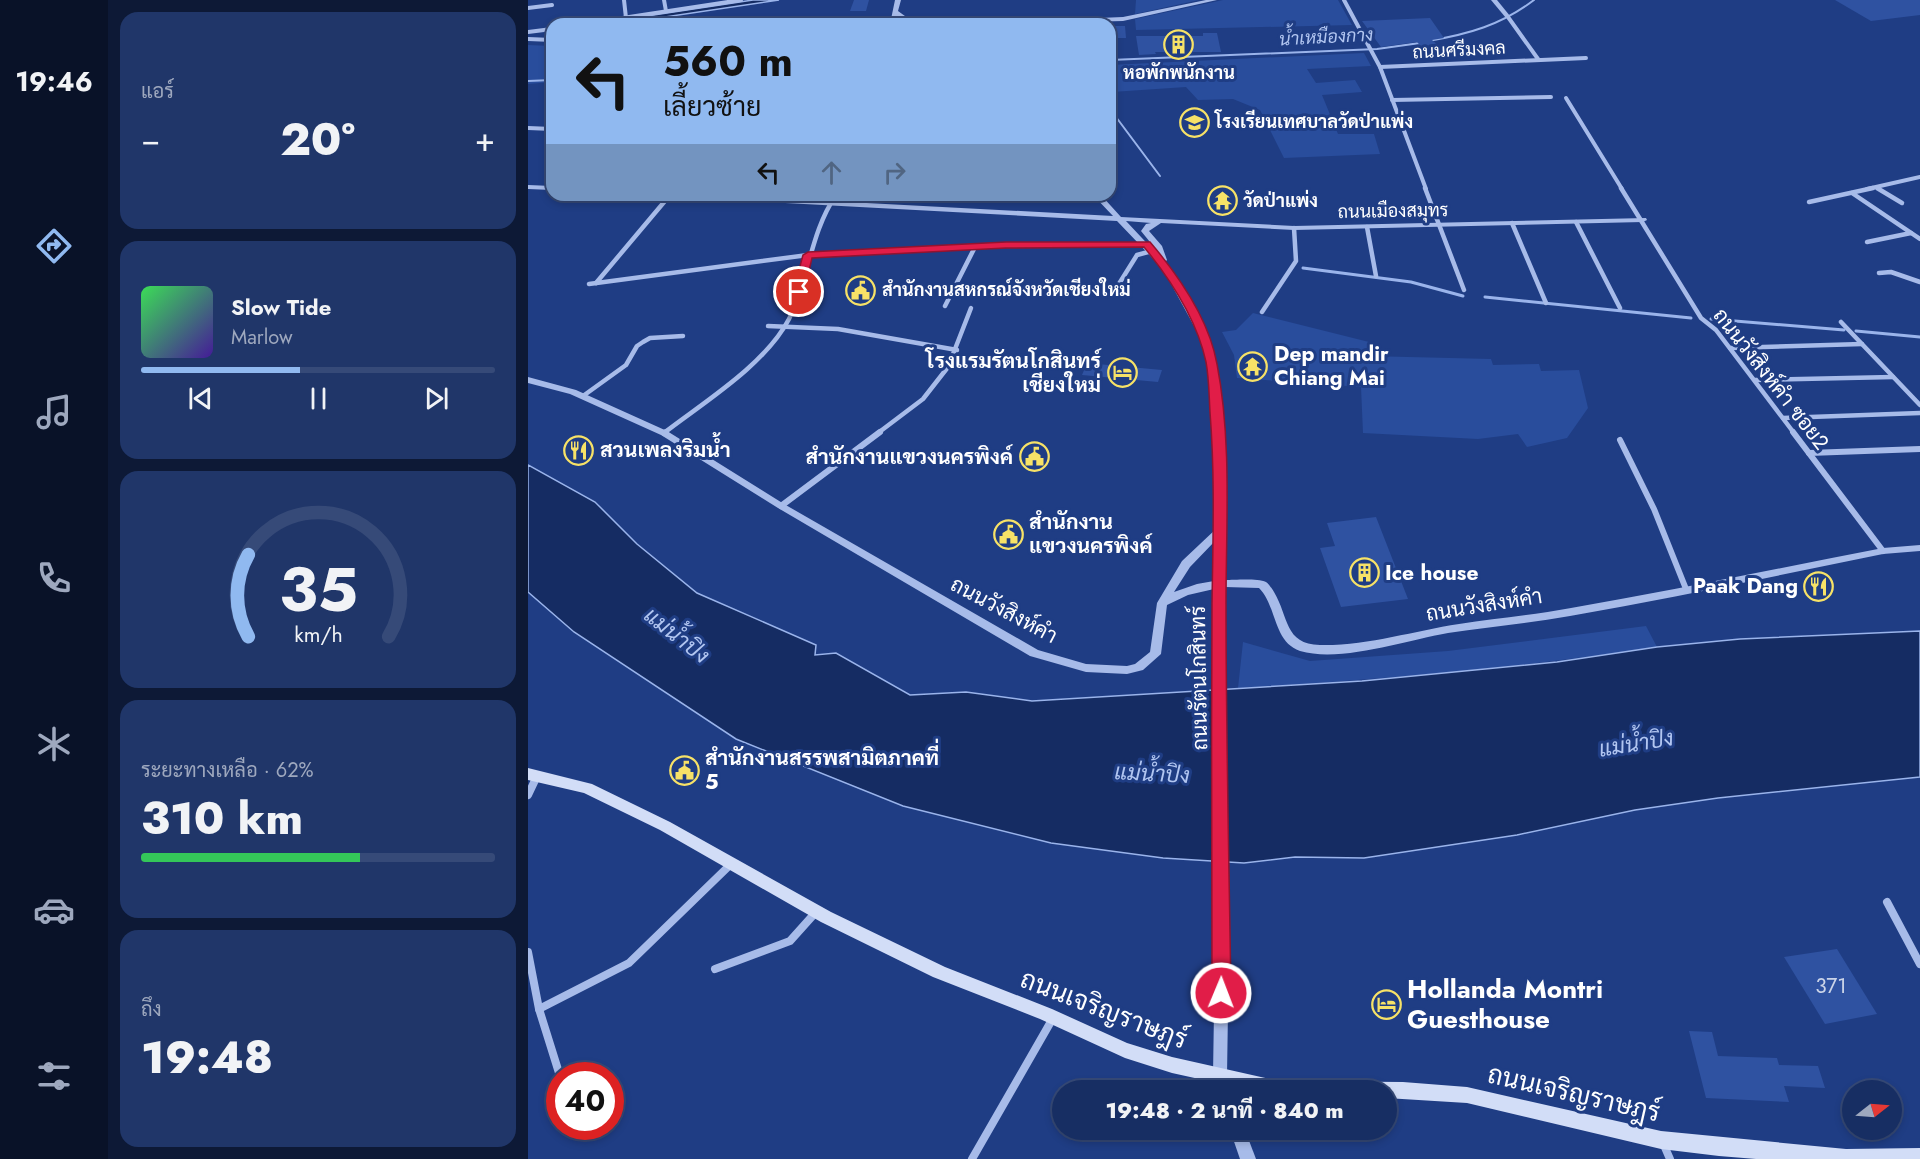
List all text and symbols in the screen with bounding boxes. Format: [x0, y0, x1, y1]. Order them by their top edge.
water label: น้ำเหมืองกาง [1278, 19, 1374, 52]
building icon: หอพักพนักงาน [1163, 28, 1195, 60]
text: 560 m [663, 31, 793, 92]
street label: ถนนศรีมงคล [1412, 35, 1506, 65]
icon: left [564, 42, 642, 120]
place label: หอพักพนักงาน [1123, 60, 1235, 86]
text: 19:46 [15, 62, 93, 101]
text: แอร์ [141, 77, 174, 106]
text: เลี้ยวซ้าย [663, 87, 761, 126]
school or university icon: โรงเรียนเทศบาลวัดป่าแพ่ง [1178, 106, 1210, 138]
text: 20° [280, 107, 355, 172]
place label: โรงเรียนเทศบาลวัดป่าแพ่ง [1214, 109, 1413, 135]
text: − [141, 116, 160, 163]
text: + [475, 116, 495, 163]
icon: left [752, 156, 785, 189]
icon: ahead [815, 156, 848, 189]
icon: right [878, 156, 911, 189]
temple icon: วัดป่าแพ่ง [1206, 185, 1238, 217]
place label: วัดป่าแพ่ง [1243, 188, 1318, 214]
street label: ถนนเมืองสมุทร [1337, 197, 1449, 225]
icon: directions [33, 225, 75, 267]
pin [773, 266, 824, 317]
public building icon: สำนักงานสหกรณ์จังหวัดเชียงใหม่ [845, 274, 877, 306]
icon: arrive [782, 275, 815, 308]
place label: สำนักงานสหกรณ์จังหวัดเชียงใหม่ [882, 277, 1131, 303]
text: Slow Tide [231, 291, 331, 323]
street label: ถนนวังสิงห์คำ ซอย2 [1706, 302, 1836, 456]
text: Marlow [231, 323, 293, 352]
place label: Dep mandir Chiang Mai [1274, 339, 1389, 393]
place label: โรงแรมรัตนโกสินทร์ เชียงใหม่ [924, 346, 1102, 400]
temple icon: Dep mandir Chiang Mai [1237, 350, 1269, 382]
hotel icon: โรงแรมรัตนโกสินทร์ เชียงใหม่ [1106, 357, 1138, 389]
icon: previous [184, 382, 217, 415]
icon: pause [302, 382, 335, 415]
icon: next [420, 382, 453, 415]
icon: music [33, 391, 75, 433]
place label: สวนเพลงริมน้ำ [600, 432, 731, 465]
restaurant icon: สวนเพลงริมน้ำ [563, 434, 595, 466]
public building icon: สำนักงานแขวงนครพิงค์ [1018, 441, 1050, 473]
place label: สำนักงานแขวงนครพิงค์ [805, 442, 1014, 472]
place label: สำนักงาน แขวงนครพิงค์ [1029, 507, 1153, 561]
public building icon: สำนักงาน แขวงนครพิงค์ [992, 518, 1024, 550]
text: 35 [278, 544, 357, 634]
icon: phone [33, 557, 75, 599]
building icon: Ice house [1348, 557, 1380, 589]
place label: Ice house [1385, 558, 1478, 588]
street label: ถนนวังสิงห์คำ [945, 569, 1063, 651]
restaurant icon: Paak Dang [1803, 570, 1835, 602]
place label: Paak Dang [1693, 571, 1798, 601]
street label: ถนนวังสิงห์คำ [1424, 581, 1544, 629]
water label: แม่น้ำปิง [637, 597, 718, 671]
street label: ถนนรัตนโกสินทร์ [1183, 605, 1215, 751]
text: km/h [294, 619, 342, 650]
water label: แม่น้ำปิง [1596, 718, 1676, 765]
icon: climate [33, 723, 75, 765]
place label: สำนักงานสรรพสามิตภาคที่ 5 [705, 738, 939, 797]
water label: แม่น้ำปิง [1114, 752, 1191, 791]
public building icon: สำนักงานสรรพสามิตภาคที่ 5 [668, 754, 700, 786]
text: ระยะทางเหลือ · 62% [141, 756, 314, 785]
text: 310 km [141, 786, 303, 851]
icon: car [33, 889, 75, 931]
street label: ถนนเจริญราษฎร์ [1015, 960, 1193, 1058]
position arrow [1189, 961, 1253, 1025]
place label: Hollanda Montri Guesthouse [1407, 970, 1603, 1038]
house number: 371 [1815, 971, 1847, 1001]
hotel icon: Hollanda Montri Guesthouse [1370, 988, 1402, 1020]
text: ถึง [141, 995, 162, 1024]
text: 19:48 [141, 1025, 273, 1090]
icon: filters [33, 1055, 75, 1097]
street label: ถนนเจริญราษฎร์ [1484, 1055, 1664, 1131]
speed limit sign: 40 [546, 1062, 624, 1140]
north arrow [1842, 1080, 1902, 1140]
map controls [1842, 1080, 1902, 1140]
text: 19:48 · 2 นาที · 840 m [1105, 1094, 1344, 1126]

